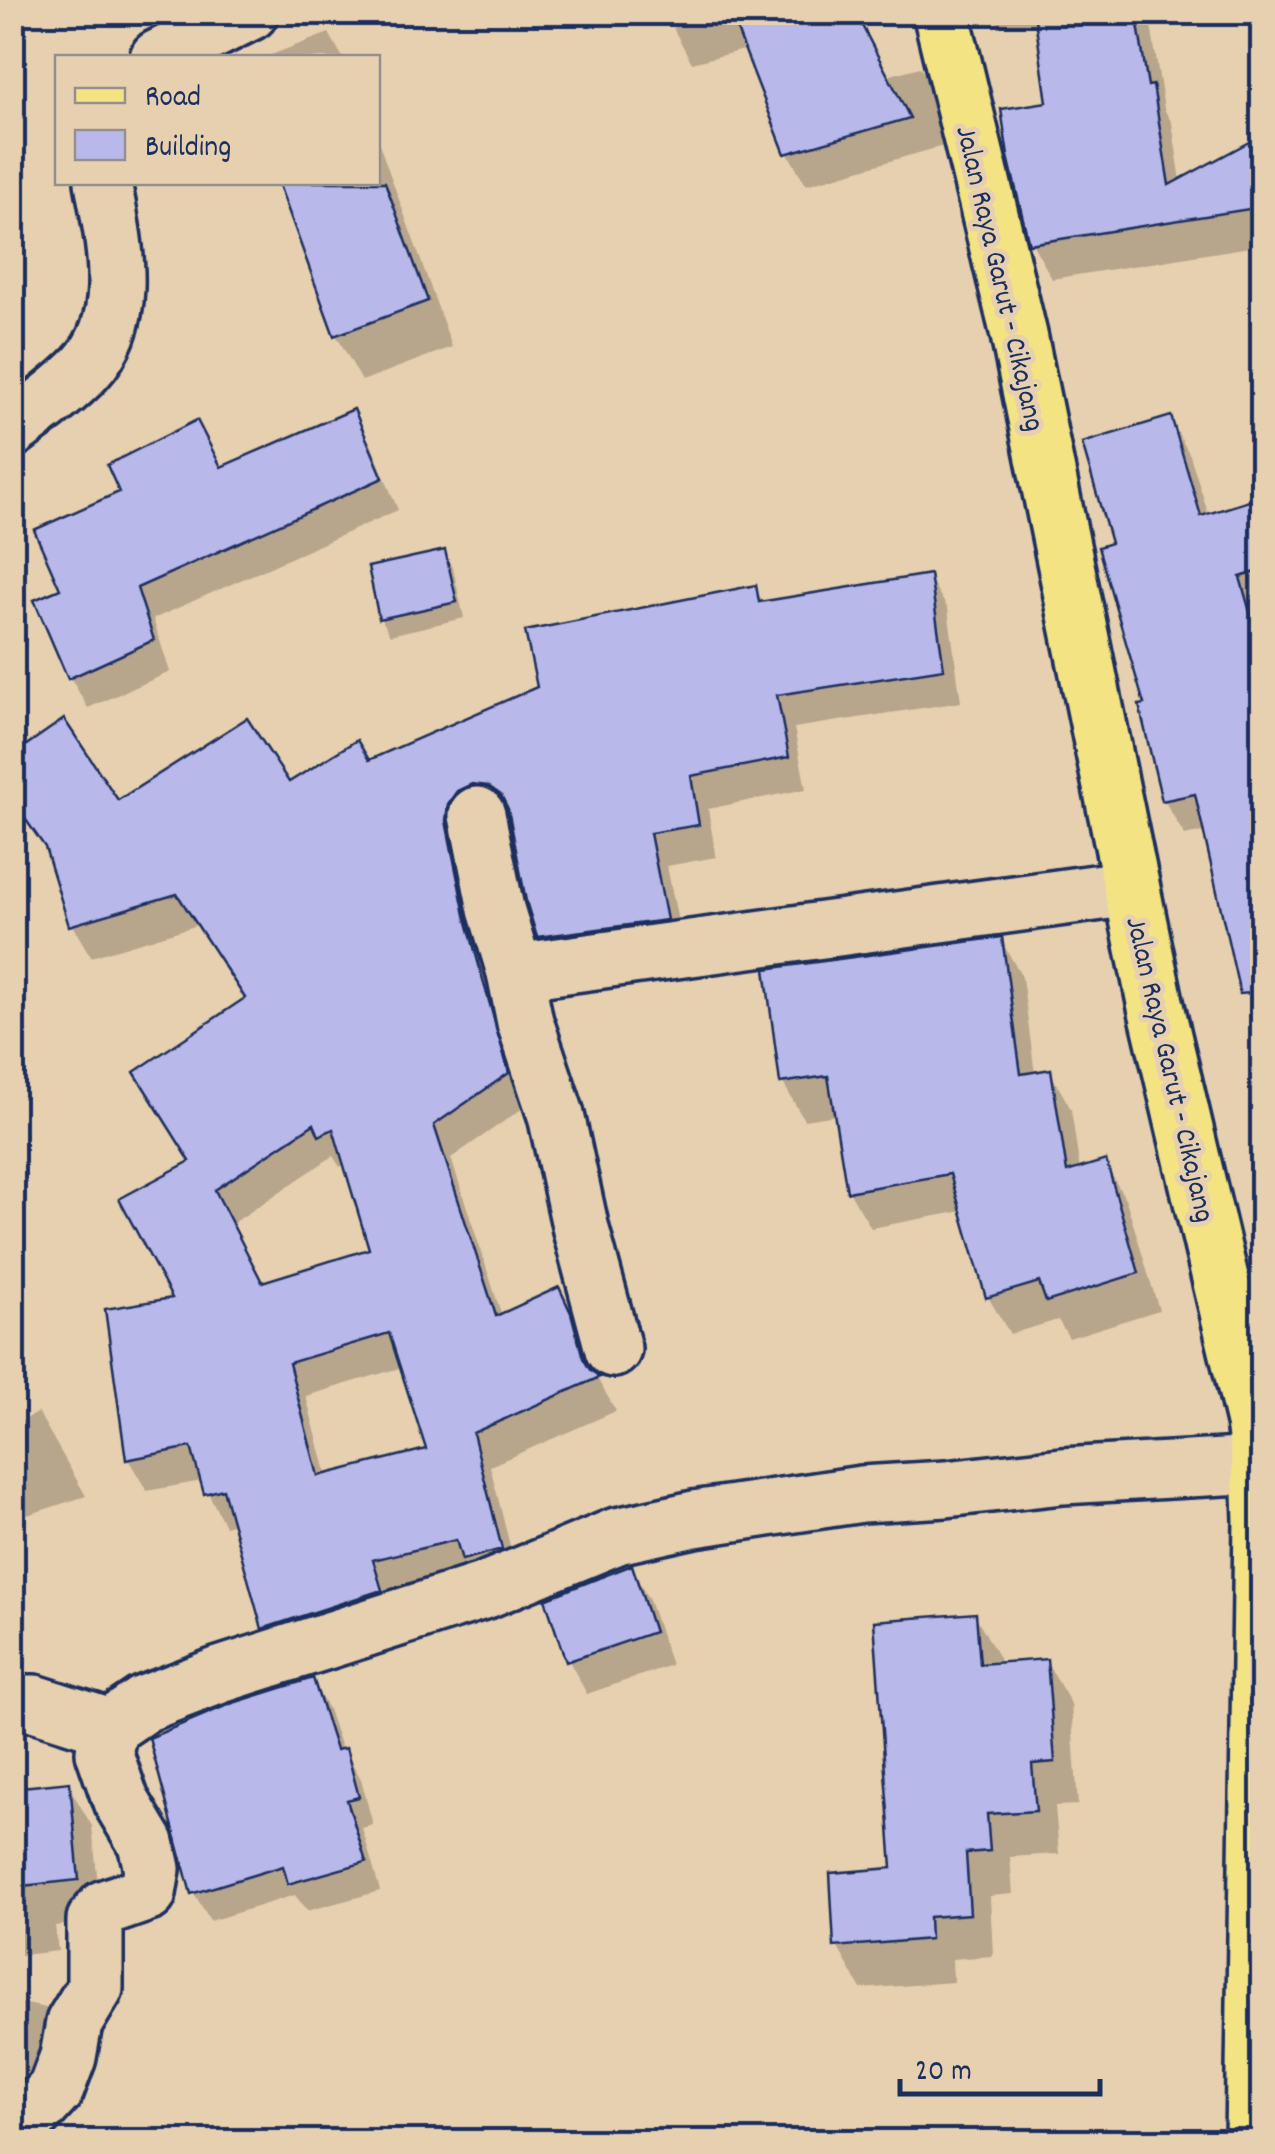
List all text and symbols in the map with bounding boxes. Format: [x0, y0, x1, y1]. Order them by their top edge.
legend [55, 55, 380, 185]
text: Road [145, 78, 201, 121]
street label: Jalan Raya Garut - Cikajang [941, 122, 1054, 436]
text: Building [145, 128, 231, 171]
street label: Jalan Raya Garut - Cikajang [1111, 913, 1224, 1227]
scale bar [900, 2034, 1100, 2096]
text: 20 m [915, 2052, 972, 2095]

